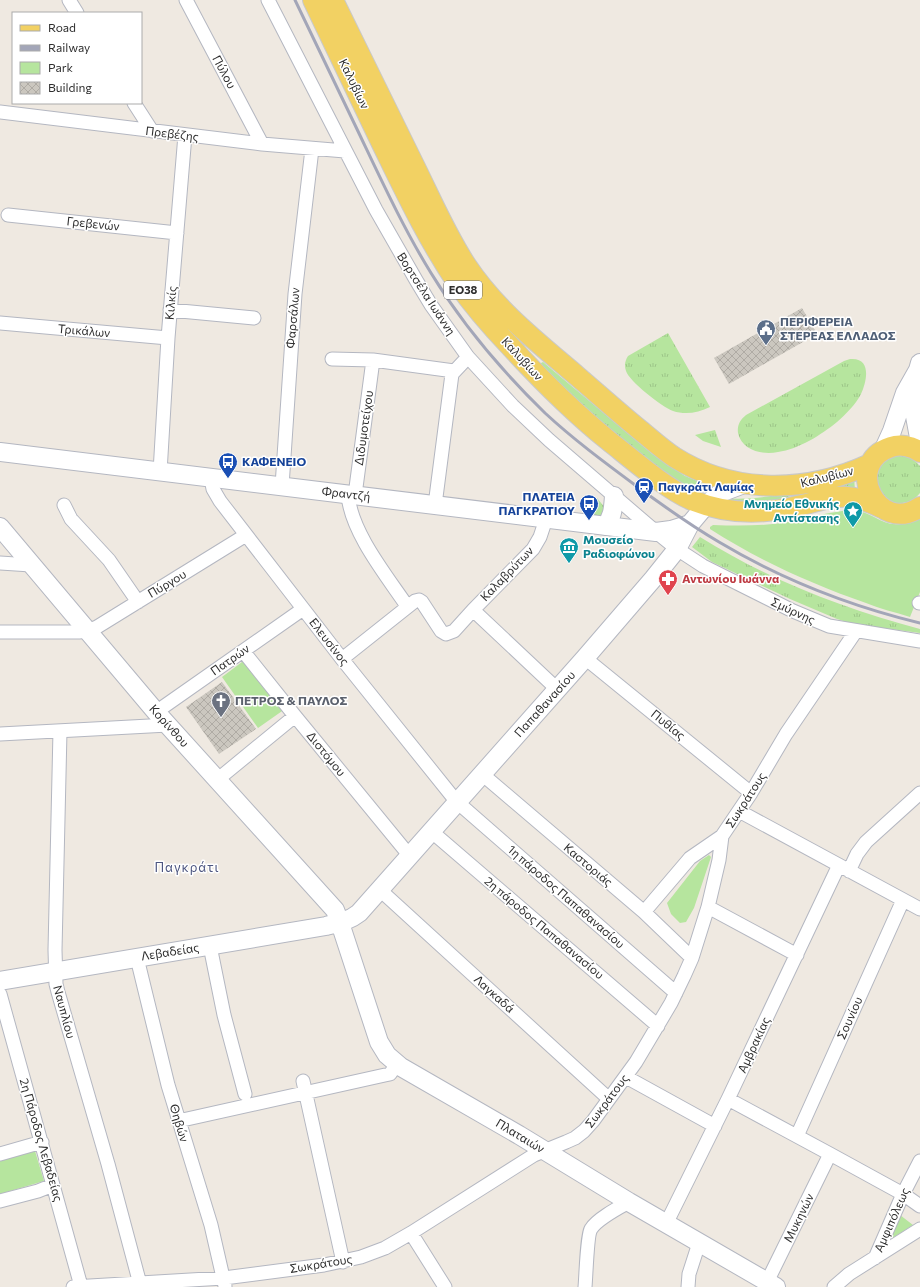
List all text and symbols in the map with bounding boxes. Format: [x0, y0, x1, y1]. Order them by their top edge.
legend [12, 12, 142, 104]
text: Road [48, 20, 76, 34]
text: Railway [48, 40, 90, 54]
street label: Πύλου [210, 53, 240, 91]
street label: Καλυβίων [337, 56, 373, 111]
text: Park [48, 60, 74, 74]
text: Building [48, 80, 92, 94]
street label: Πρεβέζης [145, 123, 200, 143]
street label: Γρεβενών [66, 213, 120, 233]
street label: Βορτσέλα Ιωάννη [395, 249, 459, 337]
road number: ΕΟ38 [444, 281, 482, 299]
street label: Κιλκίς [162, 285, 178, 320]
street label: Φαρσάλων [282, 287, 302, 349]
place label: ΠΕΡΙΦΕΡΕΙΑ ΣΤΕΡΕΑΣ ΕΛΛΑΔΟΣ [780, 314, 896, 342]
public building icon: ΠΕΡΙΦΕΡΕΙΑ ΣΤΕΡΕΑΣ ΕΛΛΑΔΟΣ [755, 318, 777, 346]
street label: Τρικάλων [57, 321, 111, 339]
street label: Καλυβίων [499, 334, 546, 383]
street label: Διδυμοτείχου [351, 389, 375, 466]
bus stop icon: ΚΑΦΕΝΕΙΟ [217, 451, 239, 479]
place label: ΚΑΦΕΝΕΙΟ [242, 454, 306, 468]
street label: Καλυβίων [799, 463, 855, 489]
station icon: Παγκράτι Λαμίας [633, 476, 655, 504]
place label: Παγκράτι Λαμίας [658, 479, 754, 493]
street label: Φραντζή [321, 483, 371, 503]
place label: ΠΛΑΤΕΙΑ ΠΑΓΚΡΑΤΙΟΥ [499, 489, 575, 517]
bus stop icon: ΠΛΑΤΕΙΑ ΠΑΓΚΡΑΤΙΟΥ [578, 493, 600, 521]
place label: Μνημείο Εθνικής Αντίστασης [744, 496, 839, 524]
place icon: Μνημείο Εθνικής Αντίστασης [842, 500, 864, 528]
place label: Μουσείο Ραδιοφώνου [583, 532, 655, 560]
museum icon: Μουσείο Ραδιοφώνου [558, 536, 580, 564]
street label: Καλαβρύτων [477, 543, 536, 603]
street label: Πύργου [145, 566, 188, 600]
pharmacy icon: Αντωνίου Ιωάννα [657, 568, 679, 596]
place label: Αντωνίου Ιωάννα [682, 571, 779, 585]
street label: Σμύρνης [769, 594, 818, 626]
street label: Ελευσίνος [307, 615, 353, 668]
street label: Πατρών [207, 641, 252, 678]
street label: Παπαθανασίου [511, 667, 578, 739]
church icon: ΠΕΤΡΟΣ & ΠΑΥΛΟΣ [210, 690, 232, 718]
place label: ΠΕΤΡΟΣ & ΠΑΥΛΟΣ [235, 693, 347, 707]
street label: Κορίνθου [147, 701, 193, 750]
street label: Πυθίας [649, 706, 689, 742]
street label: Διστόμου [305, 728, 349, 779]
street label: Σωκράτους [722, 769, 768, 830]
street label: Καστοριάς [561, 840, 616, 889]
street label: 1η πάροδος Παπαθανασίου [505, 842, 628, 951]
district label: Παγκράτι [154, 859, 220, 875]
street label: 2η πάροδος Παπαθανασίου [482, 873, 607, 981]
street label: Λεβαδείας [140, 939, 200, 963]
street label: Λαγκαδά [472, 971, 518, 1015]
street label: Ναυπλίου [51, 984, 79, 1040]
street label: Σουνίου [834, 994, 865, 1041]
street label: Αμβρακίας [734, 1014, 772, 1075]
street label: Σωκράτους [582, 1071, 631, 1130]
street label: 2η Πάροδος Λεβαδείας [18, 1076, 66, 1203]
street label: Θηβών [168, 1102, 192, 1143]
street label: Πλαταιών [494, 1115, 547, 1155]
street label: Αμφιπόλεως [871, 1185, 912, 1254]
street label: Μυκηνών [780, 1191, 816, 1244]
street label: Σωκράτους [289, 1251, 353, 1275]

